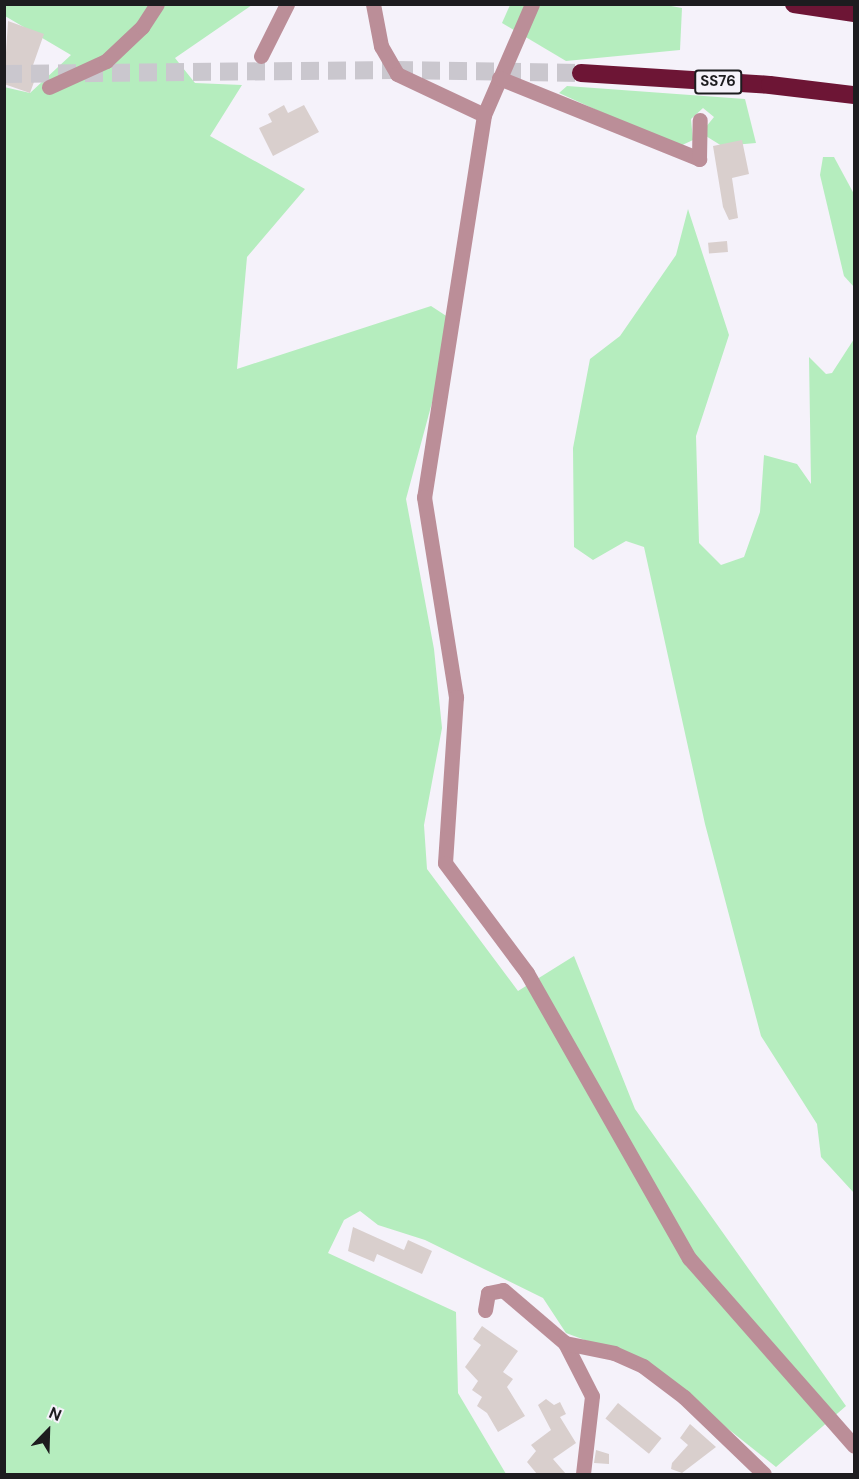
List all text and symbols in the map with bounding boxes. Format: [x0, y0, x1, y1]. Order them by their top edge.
road number: SS76 [694, 70, 742, 94]
north arrow [18, 1401, 78, 1461]
text: N [46, 1402, 65, 1426]

